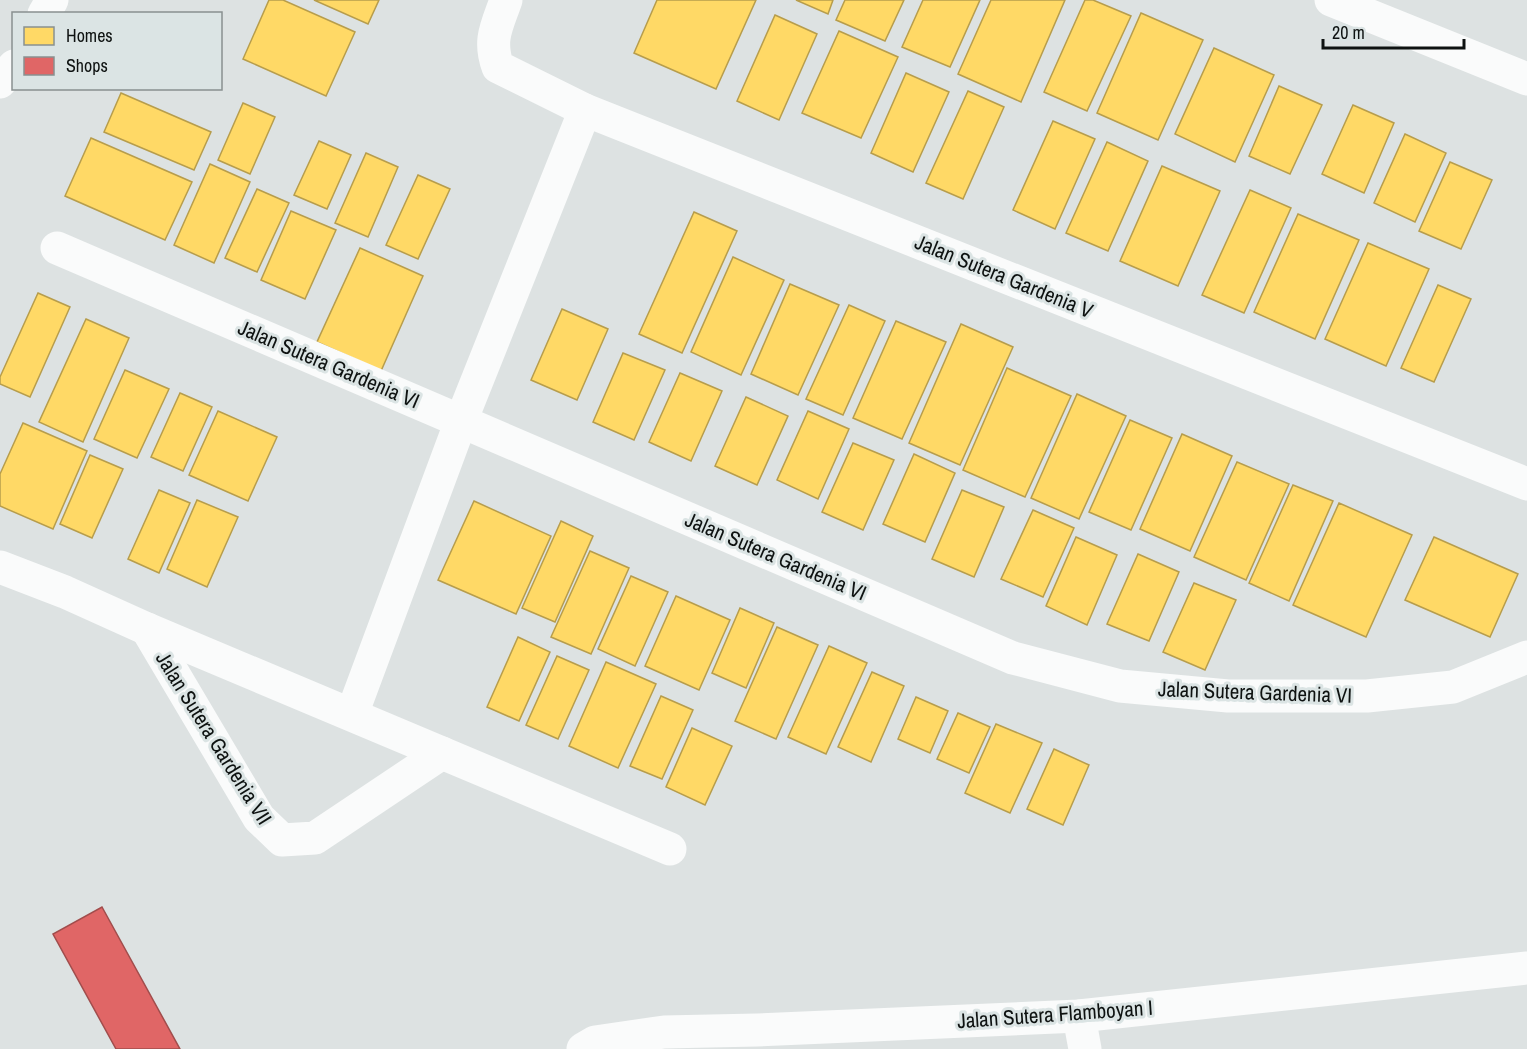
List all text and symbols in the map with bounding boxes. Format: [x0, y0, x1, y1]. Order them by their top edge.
legend [12, 12, 222, 90]
scale bar [1323, 12, 1464, 50]
text: 20 m [1332, 20, 1365, 45]
text: Homes [66, 23, 113, 48]
text: Shops [66, 53, 108, 78]
street label: Jalan Sutera Gardenia V [911, 227, 1098, 325]
street label: Jalan Sutera Gardenia VI [234, 313, 424, 415]
street label: Jalan Sutera Gardenia VI [681, 505, 871, 607]
street label: Jalan Sutera Gardenia VII [149, 646, 279, 830]
street label: Jalan Sutera Gardenia VI [1157, 674, 1353, 710]
street label: Jalan Sutera Flamboyan I [956, 993, 1154, 1035]

